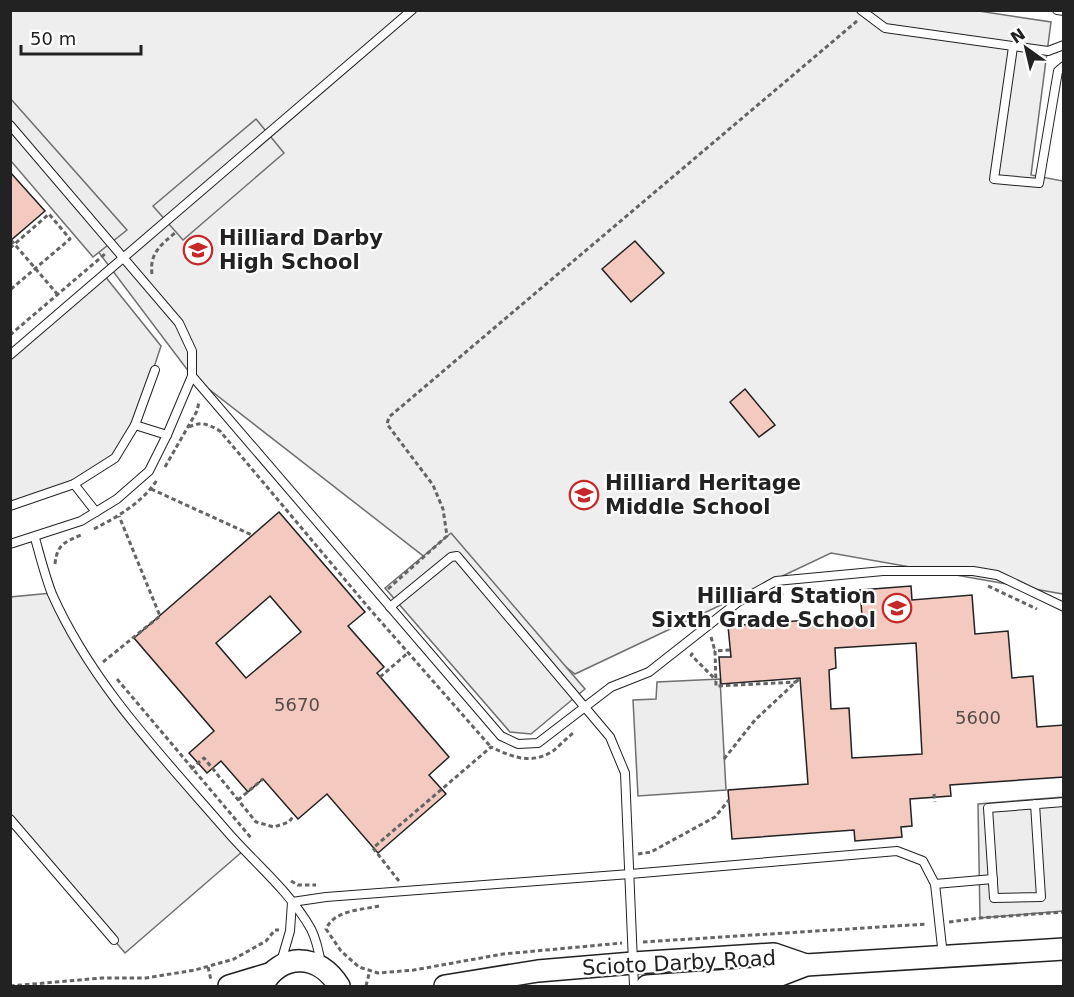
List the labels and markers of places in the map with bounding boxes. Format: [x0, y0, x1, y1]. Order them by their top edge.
place label: Hilliard Darby High School [219, 226, 383, 274]
school or university icon: Hilliard Darby High School [182, 234, 214, 266]
place label: Hilliard Heritage Middle School [605, 471, 801, 519]
school or university icon: Hilliard Heritage Middle School [568, 479, 600, 511]
place label: Hilliard Station Sixth Grade School [651, 584, 876, 632]
school or university icon: Hilliard Station Sixth Grade School [881, 592, 913, 624]

